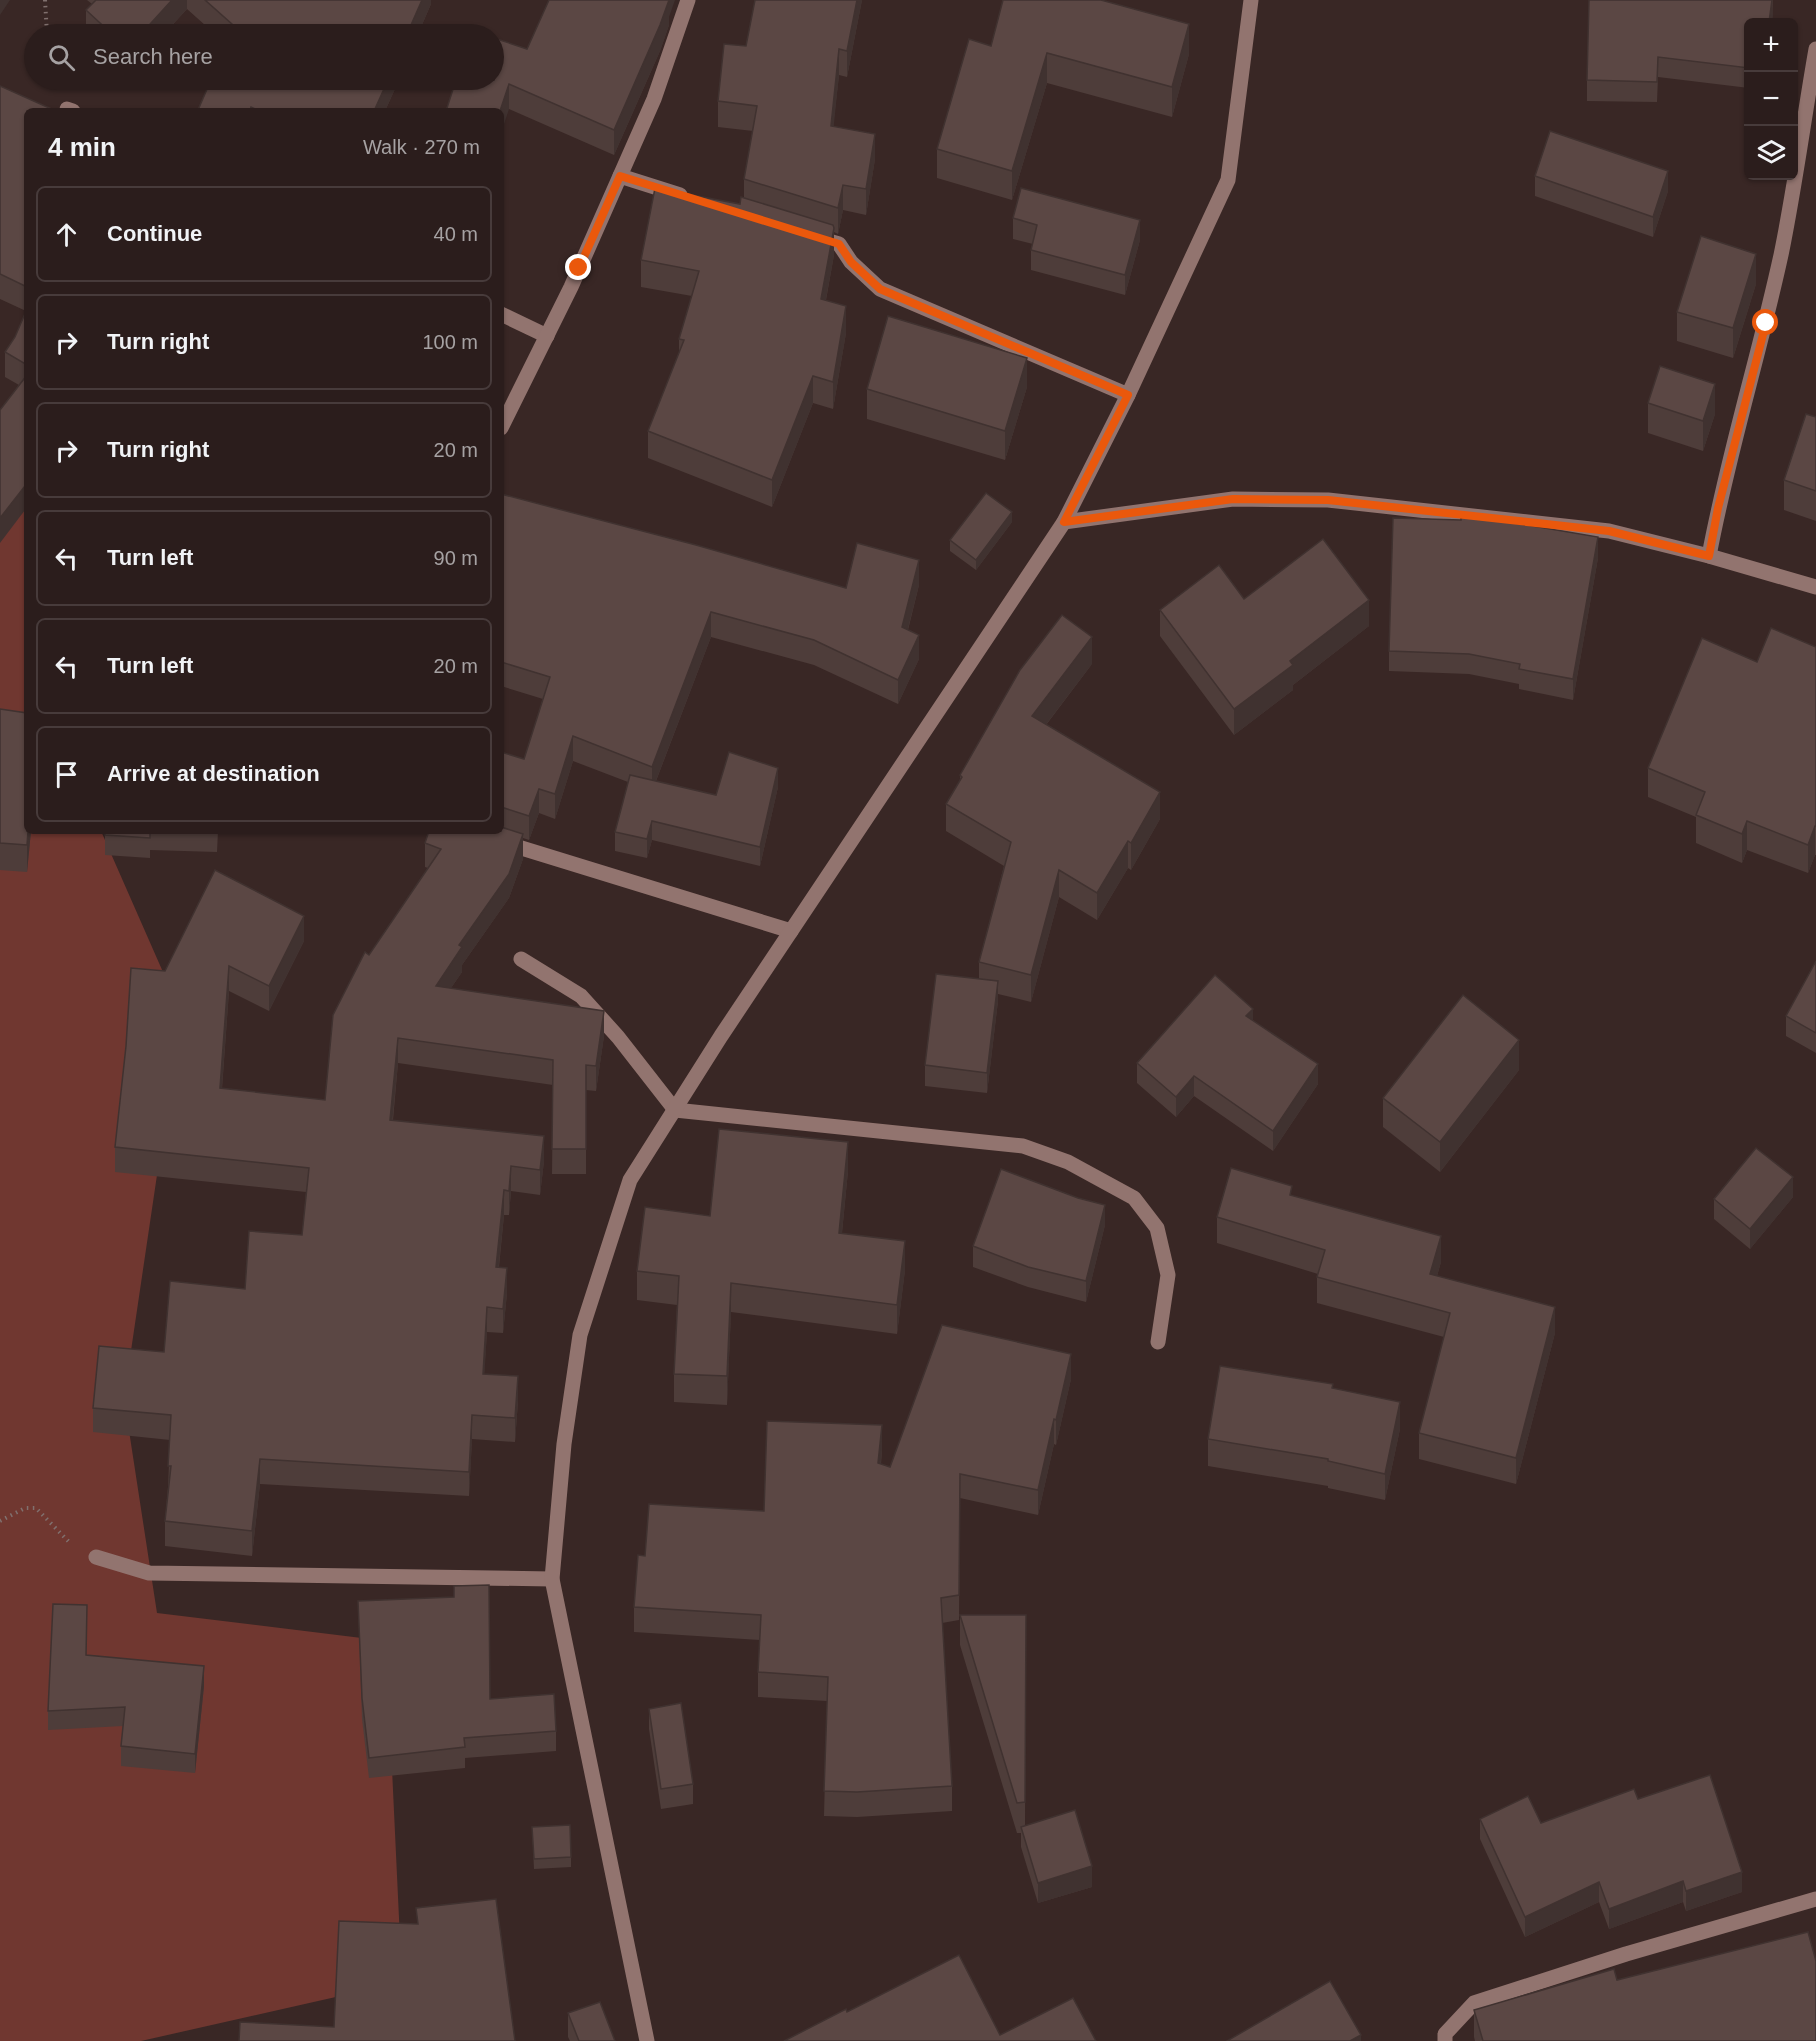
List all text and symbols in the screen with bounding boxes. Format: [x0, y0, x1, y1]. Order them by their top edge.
map controls [1744, 18, 1798, 180]
button: + [1744, 18, 1798, 72]
search box [24, 24, 504, 90]
icon: search [45, 41, 78, 74]
text: Search here [93, 44, 213, 69]
button: − [1744, 72, 1798, 126]
button: layers [1744, 126, 1798, 180]
text: 4 min [48, 132, 116, 162]
text: Walk · 270 m [363, 136, 480, 158]
icon: ahead [50, 218, 83, 251]
text: Continue [107, 221, 202, 246]
text: 40 m [434, 223, 478, 245]
route end [565, 254, 591, 280]
route start [1752, 309, 1778, 335]
icon: right [50, 326, 83, 359]
text: Turn right [107, 329, 209, 354]
text: 100 m [422, 331, 478, 353]
icon: right [50, 434, 83, 467]
text: Turn right [107, 437, 209, 462]
text: 20 m [434, 439, 478, 461]
icon: left [50, 542, 83, 575]
text: Turn left [107, 545, 193, 570]
text: 90 m [434, 547, 478, 569]
icon: left [50, 650, 83, 683]
text: Turn left [107, 653, 193, 678]
text: 20 m [434, 655, 478, 677]
icon: arrive [50, 758, 83, 791]
text: Arrive at destination [107, 761, 320, 786]

